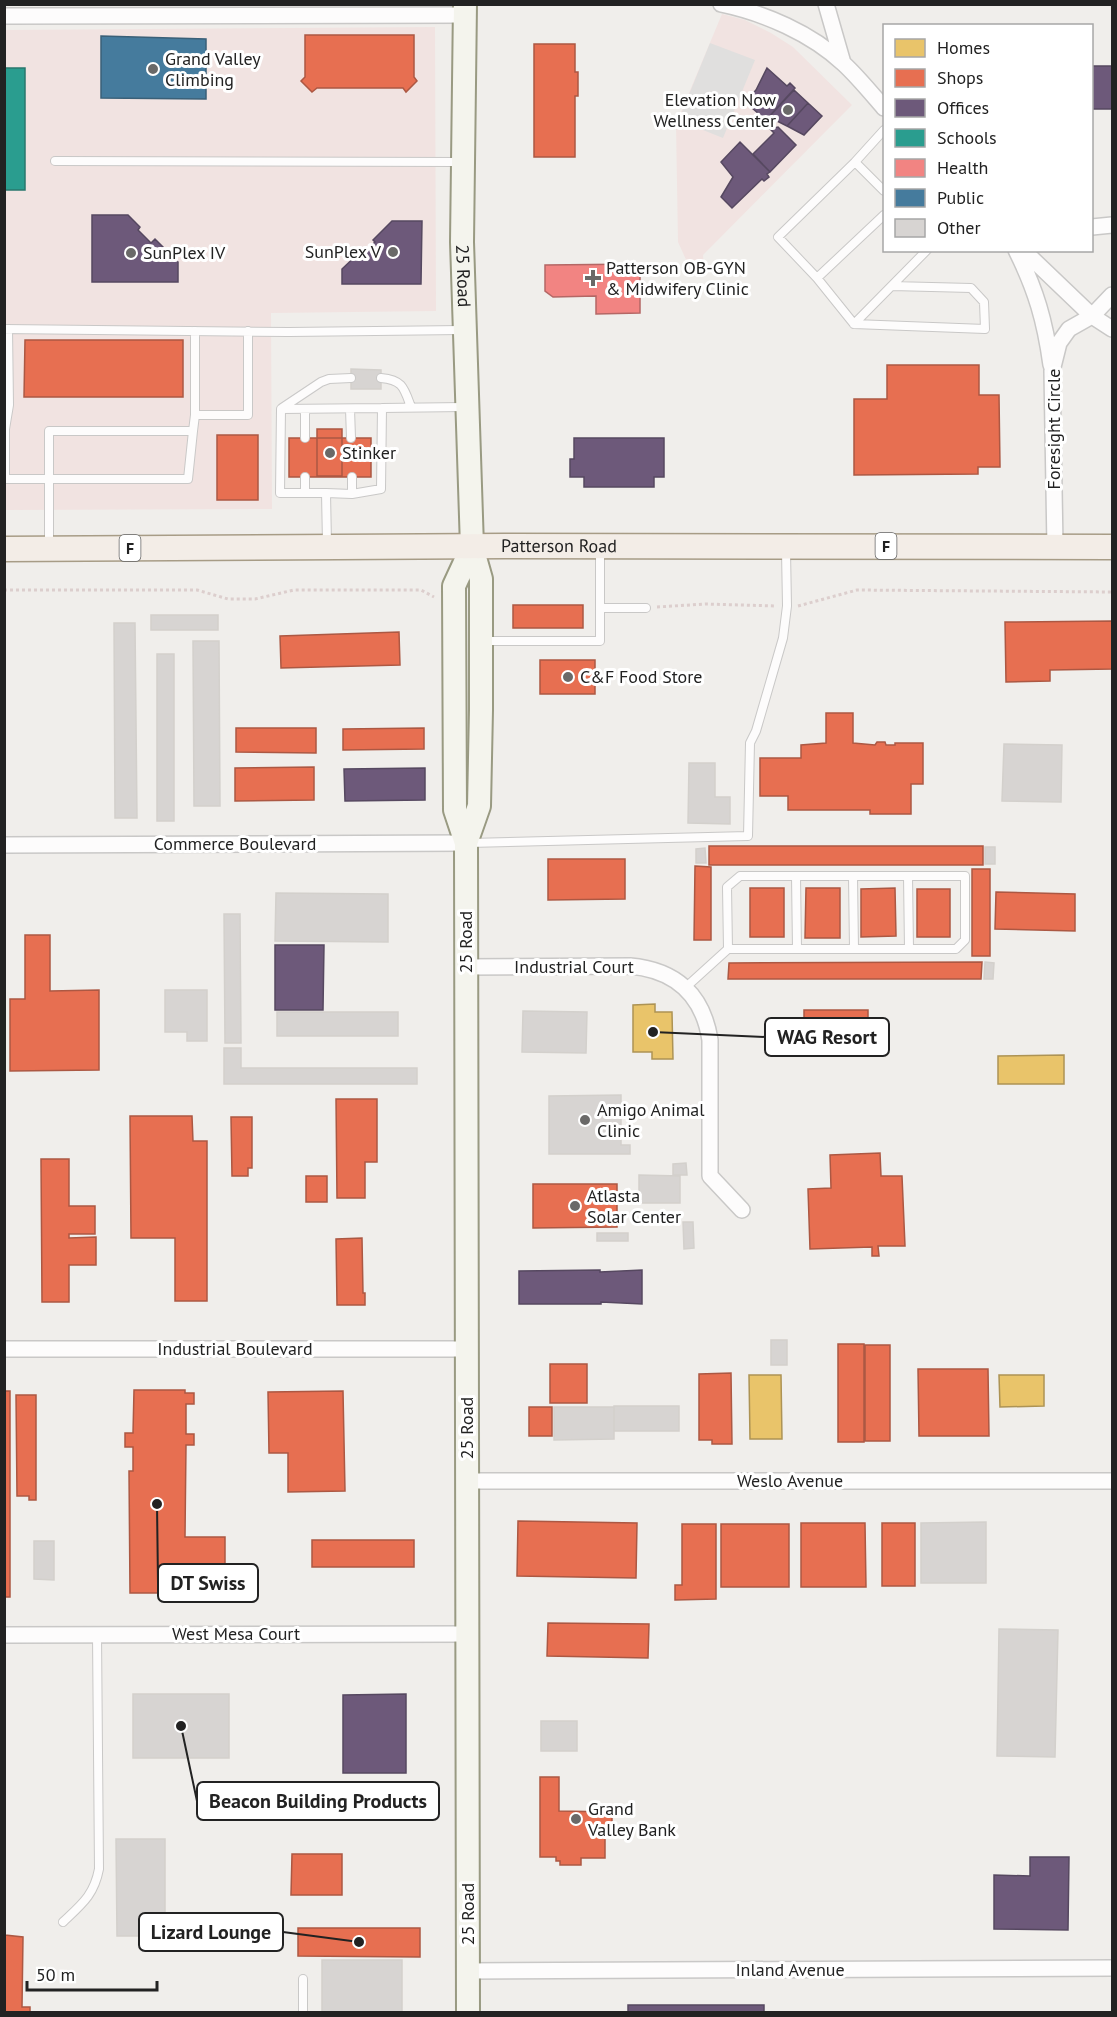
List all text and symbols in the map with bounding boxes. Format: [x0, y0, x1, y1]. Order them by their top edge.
legend [883, 24, 1093, 252]
text: Homes [937, 36, 990, 59]
place label: Grand Valley Climbing [165, 47, 261, 91]
marker: Grand Valley Climbing [146, 62, 160, 76]
text: Shops [937, 66, 983, 89]
place label: Elevation Now Wellness Center [653, 88, 777, 132]
text: Offices [937, 96, 989, 119]
marker: Elevation Now Wellness Center [781, 103, 795, 117]
text: Schools [937, 126, 997, 149]
text: Health [937, 156, 988, 179]
text: Public [937, 186, 984, 209]
text: Other [937, 216, 981, 239]
place label: SunPlex V [305, 240, 382, 263]
place label: SunPlex IV [143, 241, 226, 264]
street label: 25 Road [451, 244, 476, 308]
marker: SunPlex V [386, 245, 400, 259]
marker: SunPlex IV [124, 246, 138, 260]
place label: Patterson OB-GYN & Midwifery Clinic [606, 256, 749, 300]
marker: Patterson OB-GYN & Midwifery Clinic [584, 269, 602, 287]
street label: Foresight Circle [1042, 369, 1065, 489]
place label: Stinker [342, 441, 396, 464]
marker: Stinker [323, 446, 337, 460]
road number: F [876, 533, 896, 559]
street label: Patterson Road [501, 534, 617, 557]
road number: F [120, 535, 140, 561]
place label: C&F Food Store [580, 665, 703, 688]
marker: C&F Food Store [561, 670, 575, 684]
street label: Commerce Boulevard [154, 832, 316, 855]
street label: 25 Road [454, 911, 477, 973]
street label: Industrial Court [514, 955, 634, 978]
callout: WAG Resort [765, 1018, 889, 1056]
text: WAG Resort [777, 1024, 877, 1050]
place label: Amigo Animal Clinic [597, 1098, 705, 1142]
marker: Amigo Animal Clinic [578, 1113, 592, 1127]
place label: Atlasta Solar Center [587, 1184, 681, 1228]
marker: Atlasta Solar Center [568, 1199, 582, 1213]
street label: Industrial Boulevard [157, 1337, 313, 1360]
street label: 25 Road [455, 1397, 478, 1459]
street label: Weslo Avenue [737, 1469, 843, 1492]
callout: DT Swiss [158, 1564, 258, 1602]
text: DT Swiss [170, 1570, 246, 1596]
street label: West Mesa Court [172, 1622, 300, 1645]
callout: Beacon Building Products [197, 1782, 439, 1820]
text: Beacon Building Products [209, 1788, 427, 1814]
place label: Grand Valley Bank [587, 1797, 676, 1841]
marker: Grand Valley Bank [569, 1812, 583, 1826]
street label: 25 Road [456, 1883, 479, 1945]
callout: Lizard Lounge [139, 1913, 283, 1951]
text: Lizard Lounge [151, 1919, 271, 1945]
scale bar [27, 1954, 158, 1992]
street label: Inland Avenue [735, 1958, 845, 1981]
text: 50 m [36, 1963, 75, 1986]

